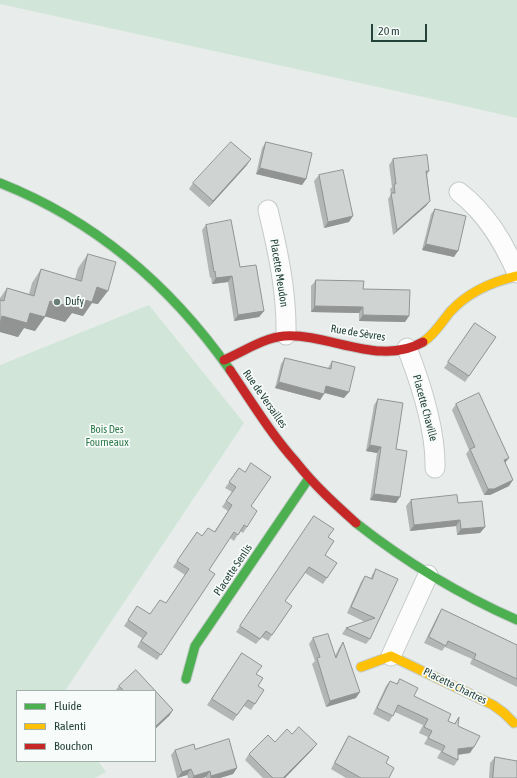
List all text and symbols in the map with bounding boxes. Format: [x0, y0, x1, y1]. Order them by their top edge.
scale bar [373, 16, 429, 42]
text: 20 m [378, 24, 400, 38]
street label: Placette Meudon [267, 238, 291, 308]
place label: Dufy [65, 295, 84, 309]
marker: Dufy [52, 297, 62, 307]
street label: Rue de Sèvres [330, 322, 386, 344]
street label: Rue de Versailles [240, 367, 290, 431]
street label: Placette Chaville [410, 373, 440, 443]
park label: Bois Des Fourneaux [85, 423, 129, 449]
street label: Placette Senlis [211, 542, 255, 598]
street label: Placette Chartres [421, 665, 489, 707]
legend [16, 690, 156, 762]
text: Fluide [54, 699, 82, 713]
text: Ralenti [54, 719, 86, 733]
text: Bouchon [54, 739, 93, 753]

